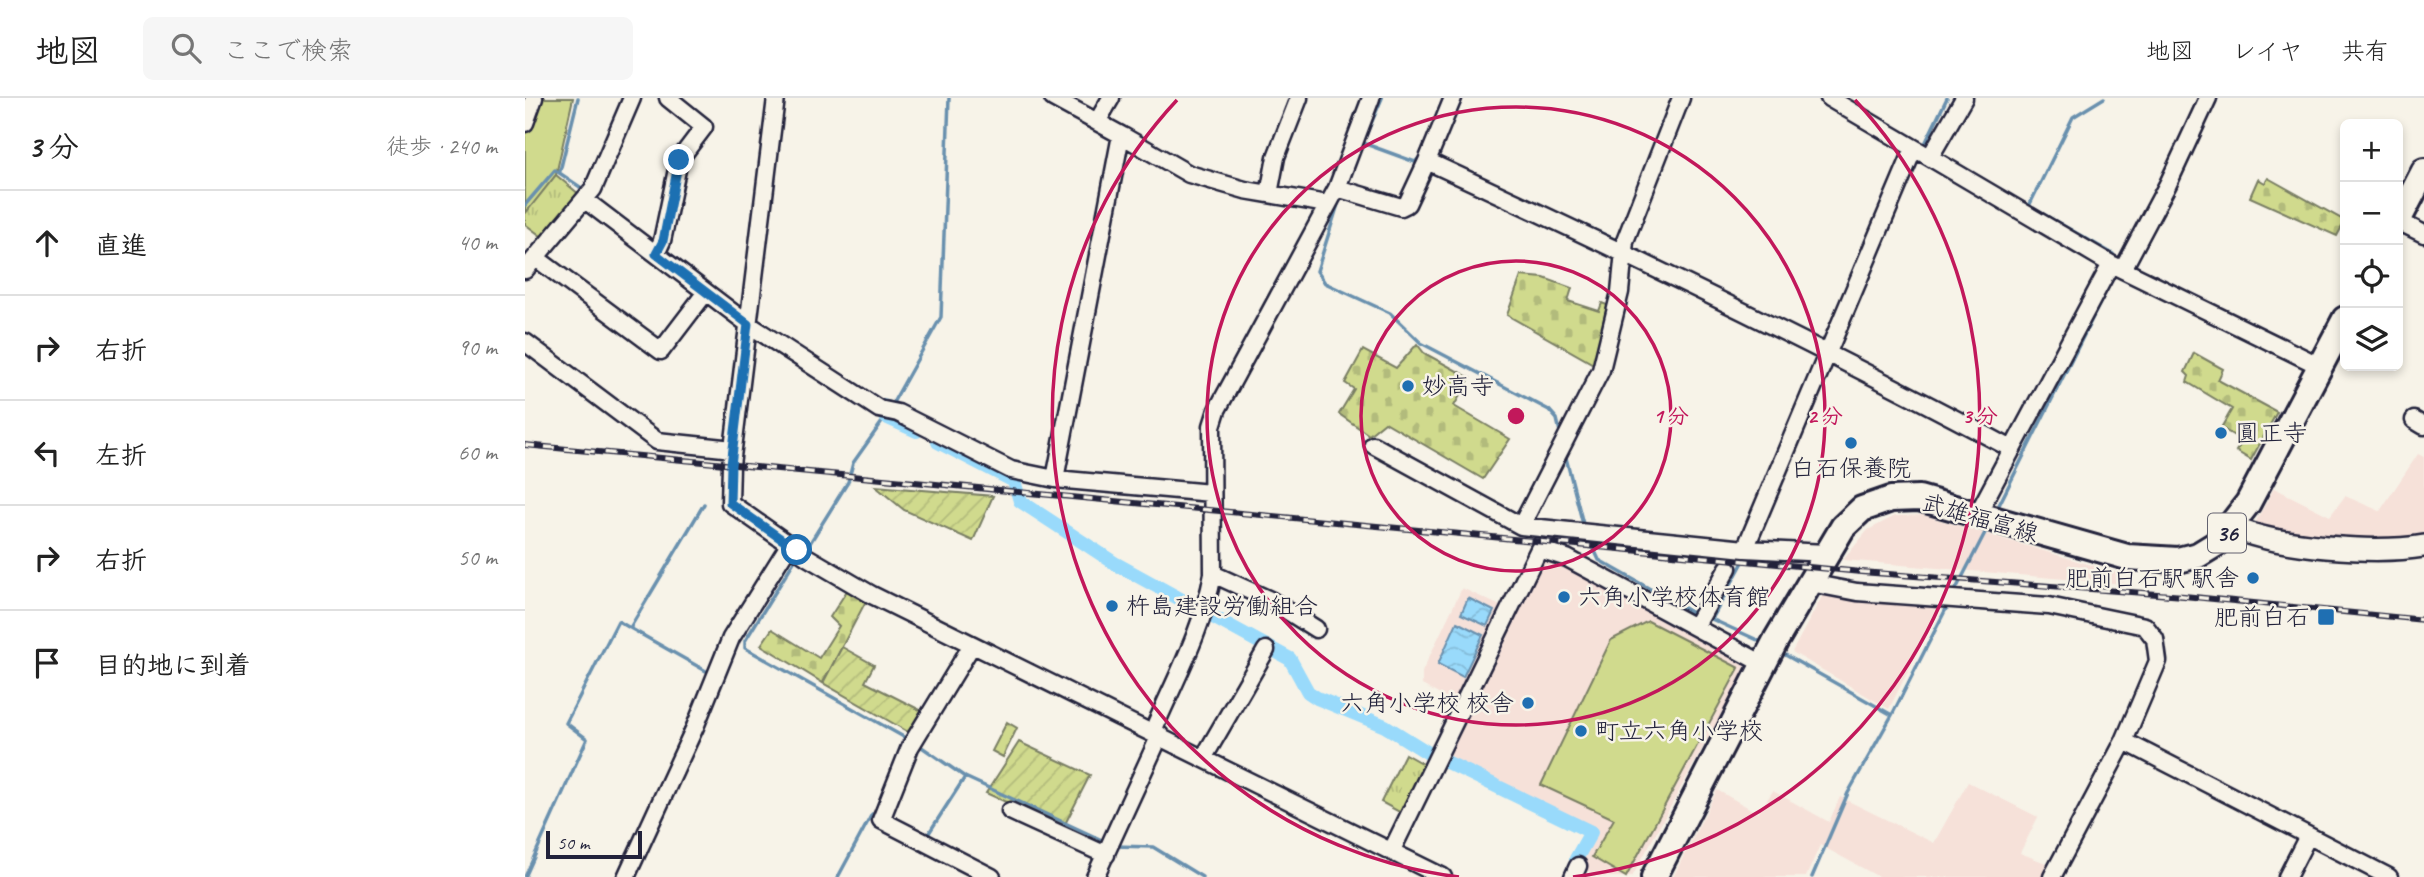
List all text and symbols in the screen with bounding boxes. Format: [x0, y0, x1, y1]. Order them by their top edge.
search box [143, 17, 633, 80]
icon: search [167, 29, 205, 67]
text: 地図 [35, 30, 101, 72]
text: ここで検索 [223, 34, 353, 67]
text: 地図 [2146, 36, 2194, 66]
text: レイヤ [2232, 36, 2303, 66]
text: 共有 [2341, 36, 2389, 66]
map controls [2340, 119, 2403, 371]
button: + [2340, 119, 2403, 182]
text: 3 分 [28, 128, 79, 166]
text: 徒歩 · 240 m [386, 132, 497, 161]
route end [663, 144, 694, 175]
button: − [2340, 182, 2403, 245]
icon: ahead [28, 224, 66, 262]
text: 40 m [458, 228, 497, 257]
text: 直進 [95, 229, 147, 262]
button: locate [2340, 245, 2403, 308]
button: layers [2340, 308, 2403, 371]
icon: right [28, 329, 66, 367]
text: 90 m [458, 333, 497, 362]
text: 右折 [95, 334, 147, 367]
place label: 妙高寺 [1422, 371, 1494, 401]
marker: 妙高寺 [1400, 378, 1416, 394]
text: 1 分 [1653, 403, 1689, 429]
text: 2 分 [1807, 403, 1843, 429]
text: 3 分 [1962, 403, 1998, 429]
centre of rings [1504, 404, 1528, 428]
place label: 圓正寺 [2235, 418, 2307, 448]
marker: 圓正寺 [2213, 425, 2229, 441]
icon: left [28, 434, 66, 472]
marker: 白石保養院 [1843, 435, 1859, 451]
text: 60 m [458, 438, 497, 467]
text: 左折 [95, 439, 147, 472]
place label: 白石保養院 [1791, 453, 1911, 483]
street label: 武雄福富線 [1918, 487, 2042, 549]
road number: 36 [2208, 514, 2246, 552]
route start [781, 534, 812, 565]
icon: right [28, 539, 66, 577]
text: 50 m [458, 543, 497, 572]
text: 右折 [95, 544, 147, 577]
place label: 肥前白石駅 駅舎 [2065, 563, 2239, 593]
marker: 肥前白石駅 駅舎 [2245, 570, 2261, 586]
place label: 六角小学校体育館 [1578, 582, 1770, 612]
marker: 六角小学校体育館 [1556, 589, 1572, 605]
place label: 杵島建設労働組合 [1126, 591, 1318, 621]
marker: 杵島建設労働組合 [1104, 598, 1120, 614]
place label: 肥前白石 [2214, 602, 2310, 632]
marker: 肥前白石 [2316, 607, 2336, 627]
icon: arrive [28, 644, 66, 682]
text: 目的地に到着 [95, 649, 251, 682]
place label: 六角小学校 校舎 [1340, 688, 1514, 718]
marker: 六角小学校 校舎 [1520, 695, 1536, 711]
place label: 町立六角小学校 [1595, 716, 1763, 746]
marker: 町立六角小学校 [1573, 723, 1589, 739]
scale bar [546, 828, 642, 860]
text: 50 m [557, 831, 589, 855]

